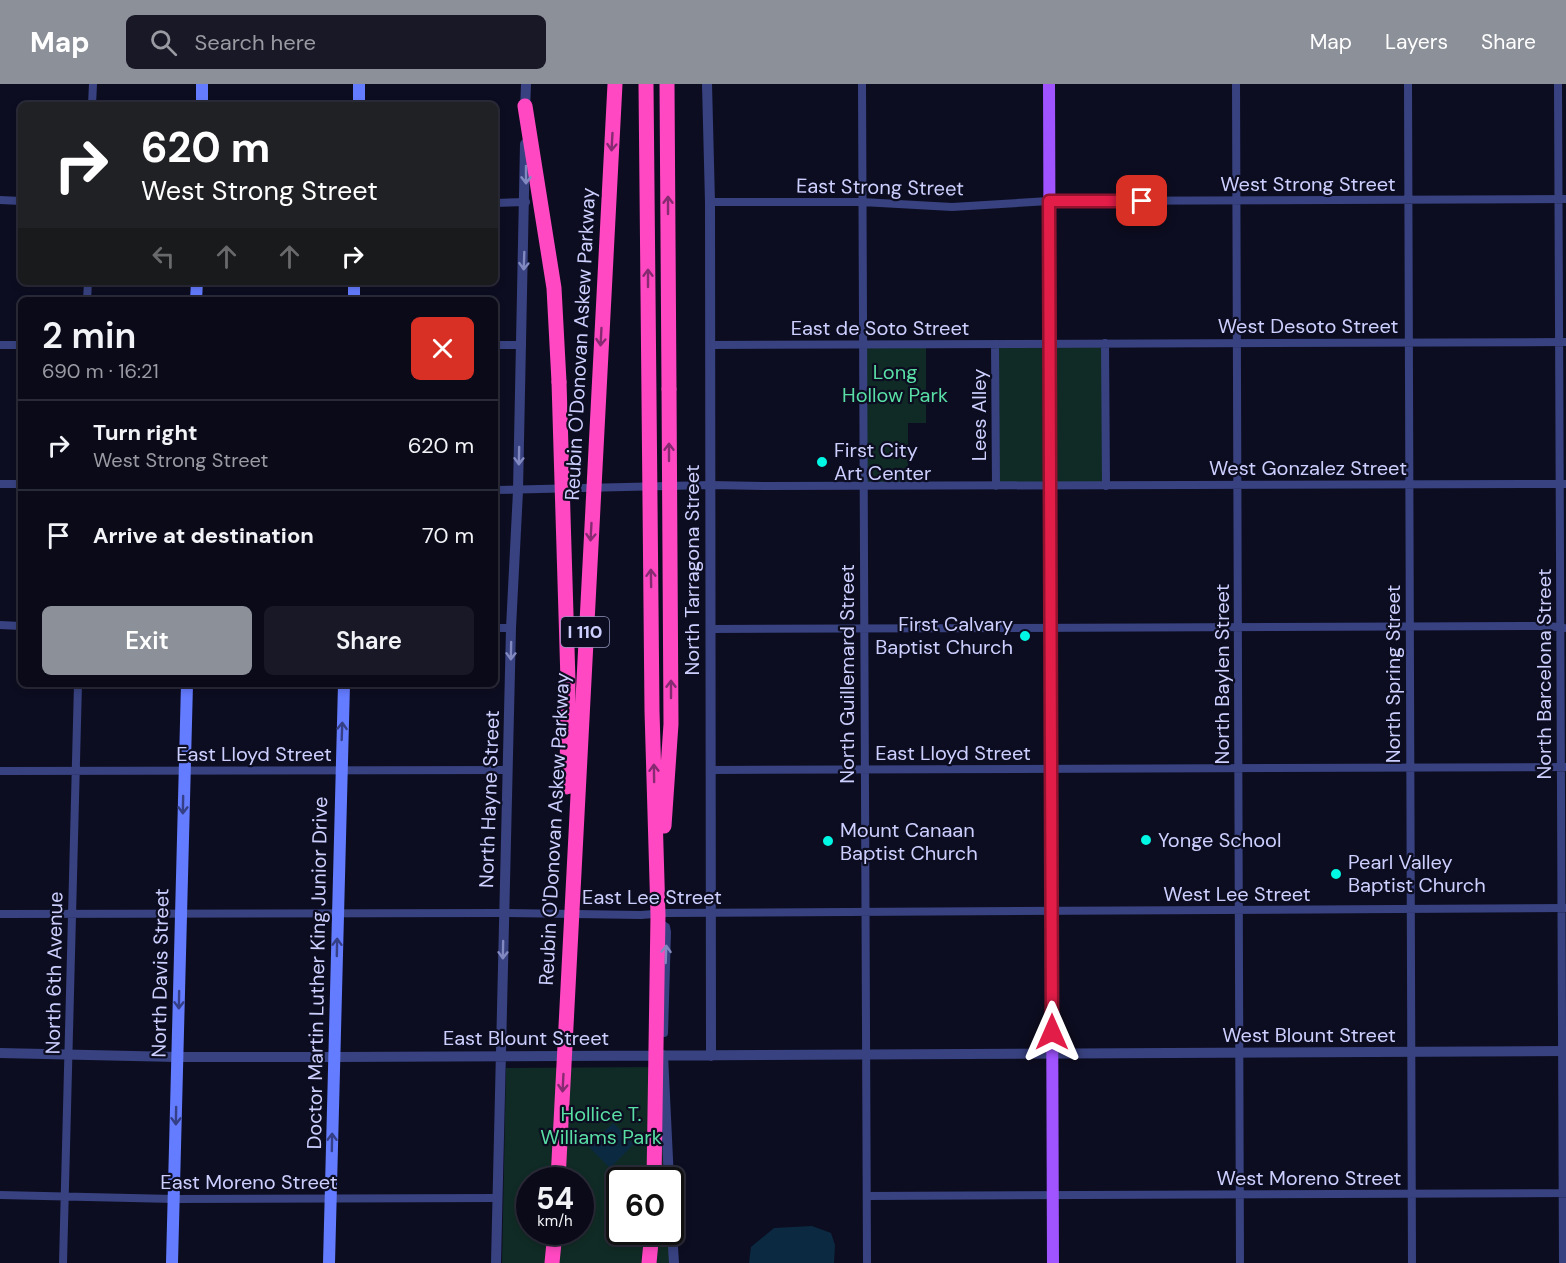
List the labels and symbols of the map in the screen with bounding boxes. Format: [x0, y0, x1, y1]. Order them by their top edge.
one-way arrow [606, 132, 617, 152]
one-way arrow [520, 165, 532, 185]
street label: West Strong Street [1220, 171, 1396, 197]
street label: East Strong Street [796, 173, 964, 201]
pin [1116, 175, 1167, 226]
street label: Reubin O'Donovan Askew Parkway [559, 187, 601, 501]
one-way arrow [662, 195, 674, 215]
one-way arrow [518, 250, 530, 270]
one-way arrow [642, 269, 654, 289]
street label: West Desoto Street [1218, 313, 1398, 339]
street label: East de Soto Street [791, 315, 969, 341]
one-way arrow [596, 327, 607, 347]
park label: Long Hollow Park [842, 359, 948, 408]
street label: Lees Alley [966, 369, 992, 461]
place label: First City Art Center [834, 437, 931, 486]
one-way arrow [663, 443, 675, 463]
one-way arrow [513, 445, 525, 465]
marker: First City Art Center [815, 455, 829, 469]
street label: West Gonzalez Street [1209, 455, 1407, 481]
street label: North Tarragona Street [679, 464, 705, 676]
one-way arrow [585, 521, 596, 541]
street label: North Guillemard Street [834, 564, 860, 784]
street label: North Barcelona Street [1531, 568, 1557, 780]
one-way arrow [645, 569, 657, 589]
street label: North Baylen Street [1209, 583, 1235, 764]
street label: North Spring Street [1380, 584, 1406, 763]
place label: First Calvary Baptist Church [875, 611, 1013, 660]
road number: I 110 [561, 617, 609, 647]
marker: First Calvary Baptist Church [1018, 629, 1032, 643]
one-way arrow [505, 640, 516, 660]
street label: Reubin O'Donovan Askew Parkway [533, 672, 575, 986]
one-way arrow [665, 680, 677, 700]
street label: North Hayne Street [473, 709, 505, 888]
one-way arrow [337, 721, 348, 741]
street label: East Lloyd Street [875, 740, 1031, 766]
street label: East Lloyd Street [176, 741, 332, 767]
one-way arrow [648, 764, 660, 784]
one-way arrow [178, 795, 189, 815]
street label: Doctor Martin Luther King Junior Drive [301, 796, 333, 1150]
place label: Mount Canaan Baptist Church [840, 817, 978, 866]
place label: Yonge School [1158, 827, 1281, 853]
marker: Yonge School [1139, 833, 1153, 847]
marker: Mount Canaan Baptist Church [821, 834, 835, 848]
place label: Pearl Valley Baptist Church [1348, 849, 1486, 898]
marker: Pearl Valley Baptist Church [1329, 867, 1343, 881]
street label: West Lee Street [1163, 881, 1311, 907]
street label: East Lee Street [582, 884, 722, 910]
street label: North Davis Street [146, 888, 174, 1058]
street label: North 6th Avenue [40, 891, 68, 1055]
one-way arrow [331, 937, 342, 957]
one-way arrow [497, 940, 509, 960]
one-way arrow [661, 945, 672, 965]
one-way arrow [173, 990, 184, 1010]
position arrow [1020, 1000, 1084, 1064]
street label: West Blount Street [1222, 1022, 1396, 1048]
street label: East Blount Street [443, 1025, 609, 1051]
one-way arrow [557, 1073, 568, 1093]
park label: Hollice T. Williams Park [540, 1101, 662, 1150]
one-way arrow [170, 1105, 181, 1125]
one-way arrow [326, 1132, 338, 1152]
street label: West Moreno Street [1217, 1165, 1402, 1191]
speed limit sign: 60 [606, 1167, 684, 1245]
street label: East Moreno Street [160, 1169, 338, 1195]

